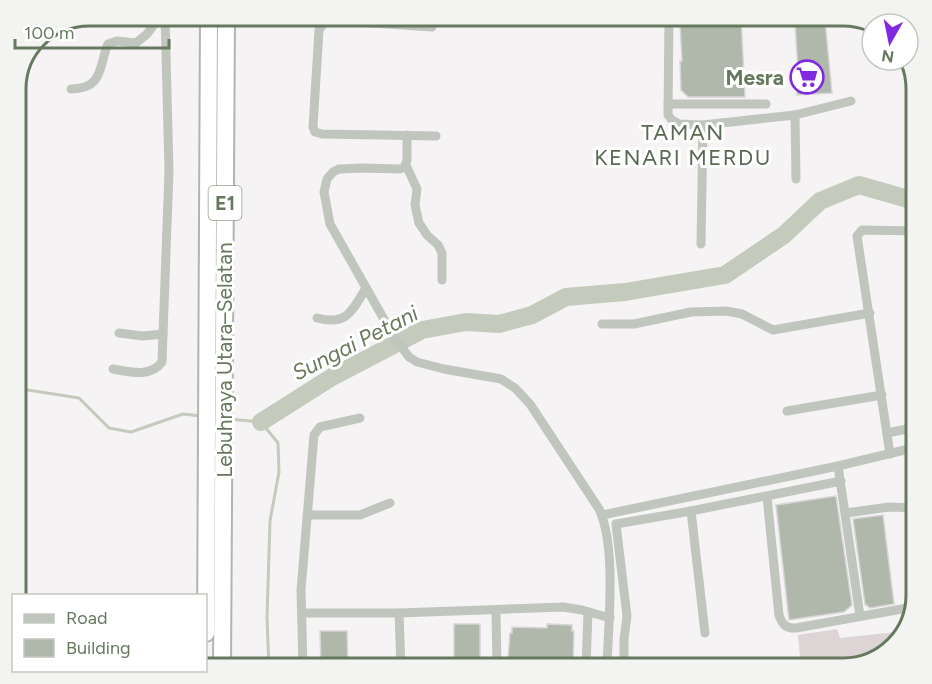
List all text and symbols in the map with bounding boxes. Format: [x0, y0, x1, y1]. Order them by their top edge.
scale bar [15, 12, 170, 50]
north arrow [860, 12, 920, 72]
text: 100 m [24, 22, 74, 44]
text: N [880, 46, 895, 67]
supermarket icon: Mesra [789, 59, 825, 95]
place label: Mesra [725, 65, 784, 90]
district label: TAMAN KENARI MERDU [594, 119, 772, 171]
road number: E1 [208, 186, 242, 220]
street label: Lebuhraya Utara–Selatan [212, 242, 237, 478]
water label: Sungai Petani [287, 299, 423, 386]
legend [12, 594, 207, 672]
text: Road [66, 607, 107, 629]
text: Building [66, 637, 131, 659]

